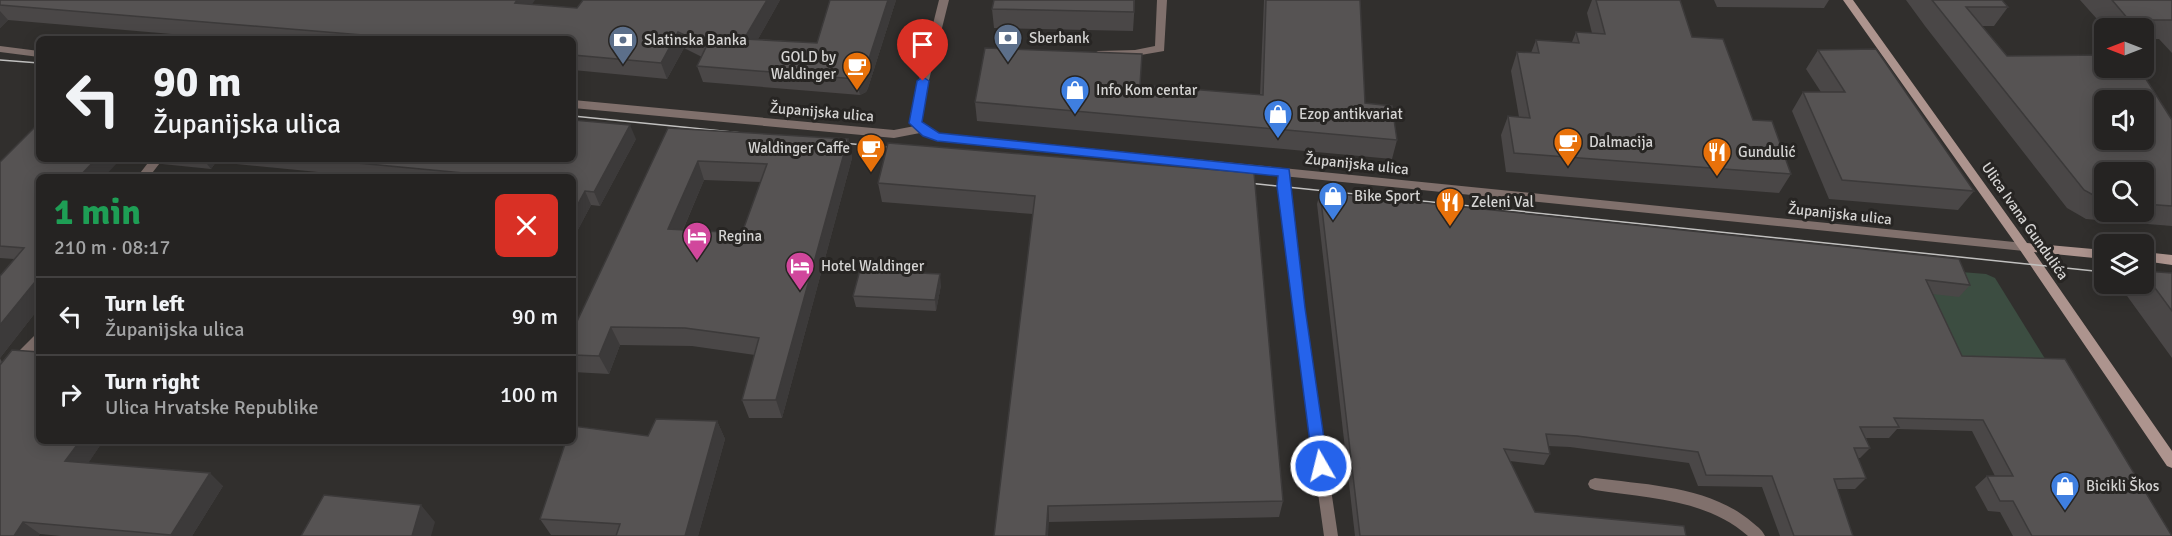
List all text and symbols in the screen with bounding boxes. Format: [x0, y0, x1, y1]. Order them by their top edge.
north arrow [2094, 18, 2154, 78]
map controls [2094, 18, 2154, 294]
pin [897, 19, 948, 81]
bank icon: Sberbank [992, 22, 1024, 64]
bank icon: Slatinska Banka [607, 24, 639, 66]
icon: arrive [906, 28, 939, 61]
place label: Sberbank [1029, 29, 1090, 47]
place label: Slatinska Banka [644, 31, 747, 49]
place label: GOLD by Waldinger [771, 48, 836, 83]
cafe icon: GOLD by Waldinger [841, 50, 873, 92]
text: 90 m [153, 57, 242, 108]
icon: left [54, 60, 132, 138]
shop icon: Info Kom centar [1059, 74, 1091, 116]
place label: Info Kom centar [1096, 81, 1198, 99]
button: sound [2094, 90, 2154, 150]
street label: Županijska ulica [769, 98, 875, 126]
shop icon: Ezop antikvariat [1262, 98, 1294, 140]
place label: Ezop antikvariat [1299, 105, 1403, 123]
text: Županijska ulica [153, 108, 341, 141]
cafe icon: Dalmacija [1552, 126, 1584, 168]
cafe icon: Waldinger Caffe [855, 132, 887, 174]
place label: Dalmacija [1589, 133, 1653, 151]
restaurant icon: Gundulić [1701, 136, 1733, 178]
place label: Waldinger Caffe [748, 139, 850, 157]
place label: Gundulić [1738, 143, 1796, 161]
street label: Županijska ulica [1304, 150, 1410, 178]
street label: Ulica Ivana Gundulića [1978, 159, 2072, 283]
button: search [2094, 162, 2154, 222]
shop icon: Bike Sport [1317, 180, 1349, 222]
restaurant icon: Zeleni Val [1434, 186, 1466, 228]
place label: Bike Sport [1354, 187, 1420, 205]
text: 1 min [54, 190, 141, 235]
place label: Zeleni Val [1471, 193, 1534, 211]
button: close [495, 194, 558, 257]
street label: Županijska ulica [1787, 200, 1893, 228]
hotel icon: Regina [681, 220, 713, 262]
place label: Regina [718, 227, 762, 245]
button: layers [2094, 234, 2154, 294]
text: 210 m · 08:17 [54, 235, 170, 260]
hotel icon: Hotel Waldinger [784, 250, 816, 292]
place label: Hotel Waldinger [821, 257, 925, 275]
text: Turn left [105, 290, 185, 317]
icon: left [54, 300, 87, 333]
text: 90 m [512, 303, 558, 330]
text: Županijska ulica [105, 317, 244, 342]
text: Turn right [105, 368, 200, 395]
icon: right [54, 378, 87, 411]
text: 100 m [500, 381, 558, 408]
text: Ulica Hrvatske Republike [105, 395, 318, 420]
position arrow [1289, 434, 1353, 498]
shop icon: Bicikli Škos [2049, 470, 2081, 512]
place label: Bicikli Škos [2086, 476, 2160, 495]

